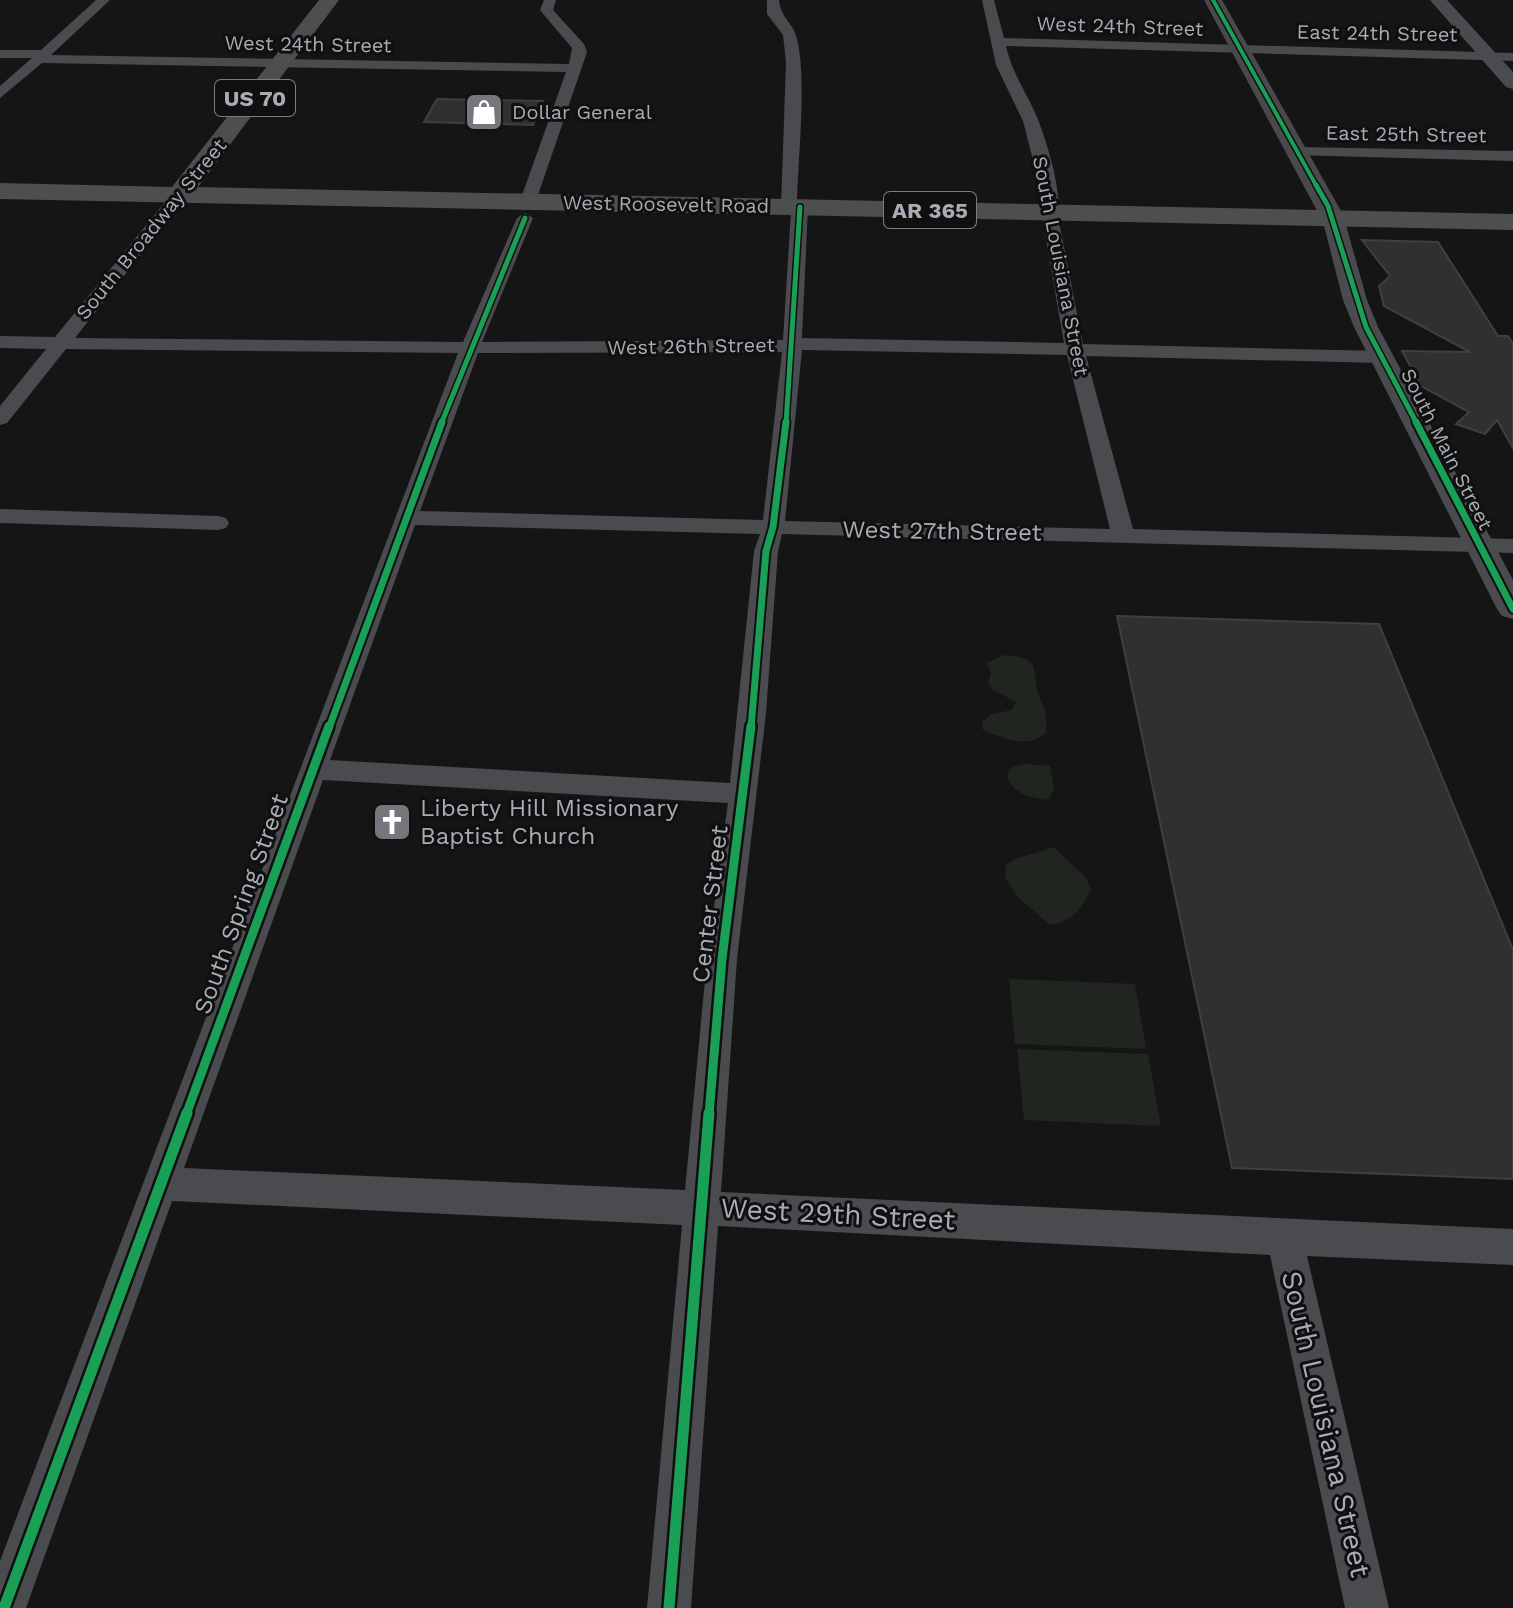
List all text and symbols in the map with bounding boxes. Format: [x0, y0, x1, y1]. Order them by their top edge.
street label: West 24th Street [1036, 11, 1204, 41]
street label: East 24th Street [1296, 20, 1458, 46]
street label: West 24th Street [224, 31, 392, 57]
road number: US 70 [215, 80, 295, 116]
shop icon: Dollar General [463, 91, 505, 133]
place label: Dollar General [512, 100, 652, 124]
street label: East 25th Street [1325, 121, 1487, 147]
street label: South Broadway Street [71, 133, 232, 324]
street label: South Louisiana Street [1028, 154, 1094, 379]
street label: West Roosevelt Road [563, 190, 769, 218]
road number: AR 365 [884, 192, 976, 228]
street label: West 26th Street [607, 333, 776, 359]
street label: South Main Street [1396, 364, 1498, 534]
street label: West 27th Street [842, 515, 1042, 547]
street label: South Spring Street [188, 790, 294, 1018]
place label: Liberty Hill Missionary Baptist Church [420, 794, 679, 850]
church icon: Liberty Hill Missionary Baptist Church [371, 801, 413, 843]
street label: Center Street [686, 824, 734, 984]
street label: West 29th Street [720, 1191, 956, 1237]
street label: South Louisiana Street [1275, 1268, 1377, 1580]

